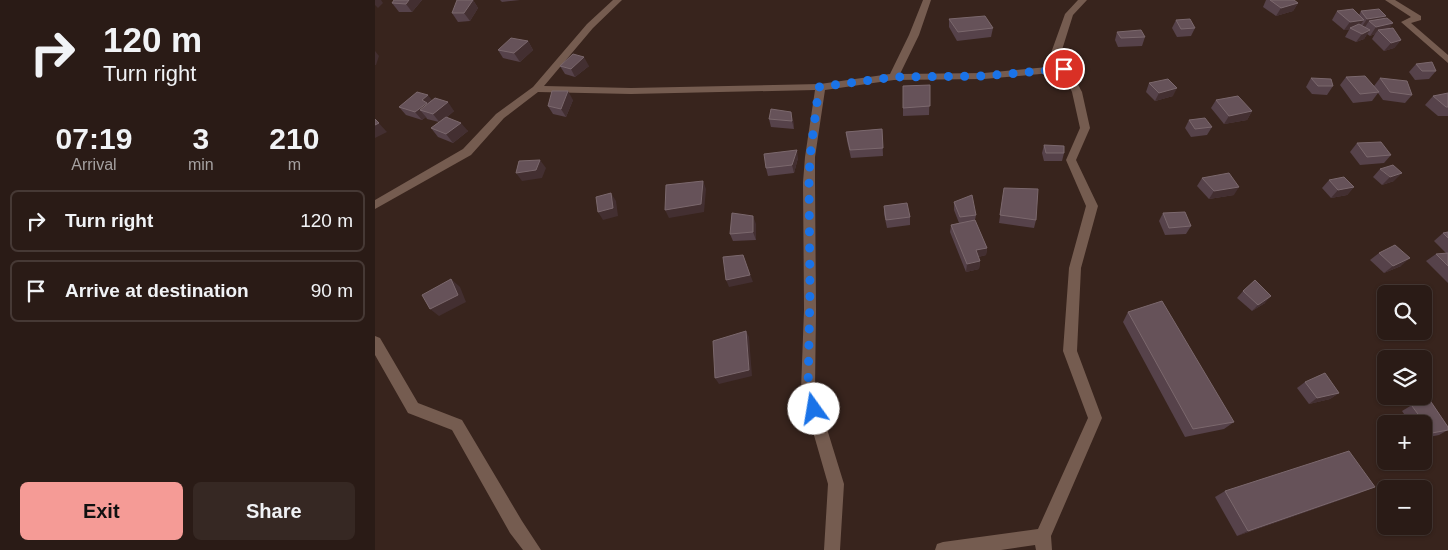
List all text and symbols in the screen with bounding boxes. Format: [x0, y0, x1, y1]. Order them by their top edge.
icon: right [20, 20, 85, 85]
text: 120 m [103, 20, 202, 59]
pin [1043, 48, 1085, 90]
icon: arrive [1050, 55, 1078, 83]
text: Turn right [103, 61, 196, 86]
text: 07:19 [56, 122, 132, 155]
text: 3 [192, 122, 209, 155]
text: 210 [269, 122, 319, 155]
text: Arrival [71, 156, 117, 173]
text: min [188, 156, 214, 173]
text: m [288, 156, 301, 173]
icon: right [22, 207, 50, 235]
text: Turn right [65, 210, 153, 231]
text: 120 m [300, 210, 353, 231]
icon: arrive [22, 277, 50, 305]
text: Arrive at destination [65, 280, 249, 301]
text: 90 m [311, 280, 353, 301]
map controls [1377, 285, 1432, 535]
button: search [1377, 285, 1432, 340]
button: layers [1377, 350, 1432, 405]
position arrow [787, 382, 839, 434]
button: + [1377, 415, 1432, 470]
button: − [1377, 480, 1432, 535]
button: Exit [20, 482, 183, 540]
button: Share [193, 482, 355, 540]

